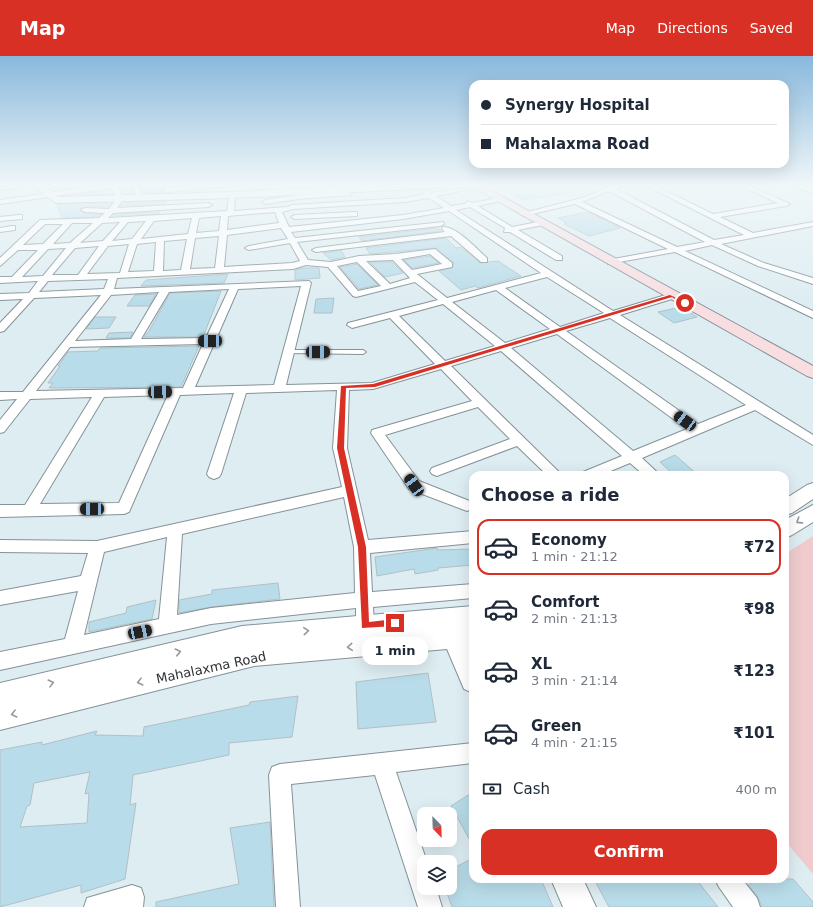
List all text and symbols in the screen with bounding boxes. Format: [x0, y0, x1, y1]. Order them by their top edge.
text: Map [20, 17, 65, 39]
text: Map [606, 20, 635, 36]
text: Directions [657, 20, 728, 36]
text: Saved [750, 20, 793, 36]
text: Synergy Hospital [505, 96, 650, 114]
text: Mahalaxma Road [505, 135, 649, 153]
route start [676, 294, 694, 312]
car [198, 335, 222, 347]
car [306, 346, 330, 358]
car [148, 386, 172, 398]
car [672, 409, 698, 433]
car [402, 472, 426, 498]
text: Choose a ride [481, 484, 620, 505]
car [80, 503, 104, 515]
one-way arrow [796, 516, 803, 524]
icon: car [483, 529, 519, 565]
text: Economy [531, 531, 607, 549]
text: ₹72 [744, 538, 775, 556]
text: 1 min · 21:12 [531, 549, 618, 564]
icon: car [483, 591, 519, 627]
text: Comfort [531, 593, 599, 611]
text: ₹98 [744, 600, 775, 618]
text: 2 min · 21:13 [531, 611, 618, 626]
route end [386, 614, 404, 632]
car [127, 624, 153, 640]
one-way arrow [303, 627, 309, 636]
callout: 1 min [362, 637, 428, 665]
one-way arrow [347, 642, 354, 651]
text: 1 min [375, 643, 415, 658]
one-way arrow [174, 648, 181, 657]
street label: Mahalaxma Road [155, 649, 267, 686]
icon: car [483, 653, 519, 689]
text: XL [531, 655, 552, 673]
text: ₹123 [733, 662, 775, 680]
text: 3 min · 21:14 [531, 673, 618, 688]
one-way arrow [137, 677, 143, 685]
one-way arrow [48, 679, 55, 687]
one-way arrow [11, 709, 17, 717]
icon: car [483, 715, 519, 751]
text: Green [531, 717, 582, 735]
text: ₹101 [733, 724, 775, 742]
text: 4 min · 21:15 [531, 735, 618, 750]
icon: cash [481, 778, 503, 800]
text: Cash [513, 780, 550, 798]
text: 400 m [735, 782, 777, 797]
north arrow [417, 807, 457, 847]
map controls [417, 807, 457, 895]
button: Confirm [481, 829, 777, 875]
button: layers [417, 855, 457, 895]

